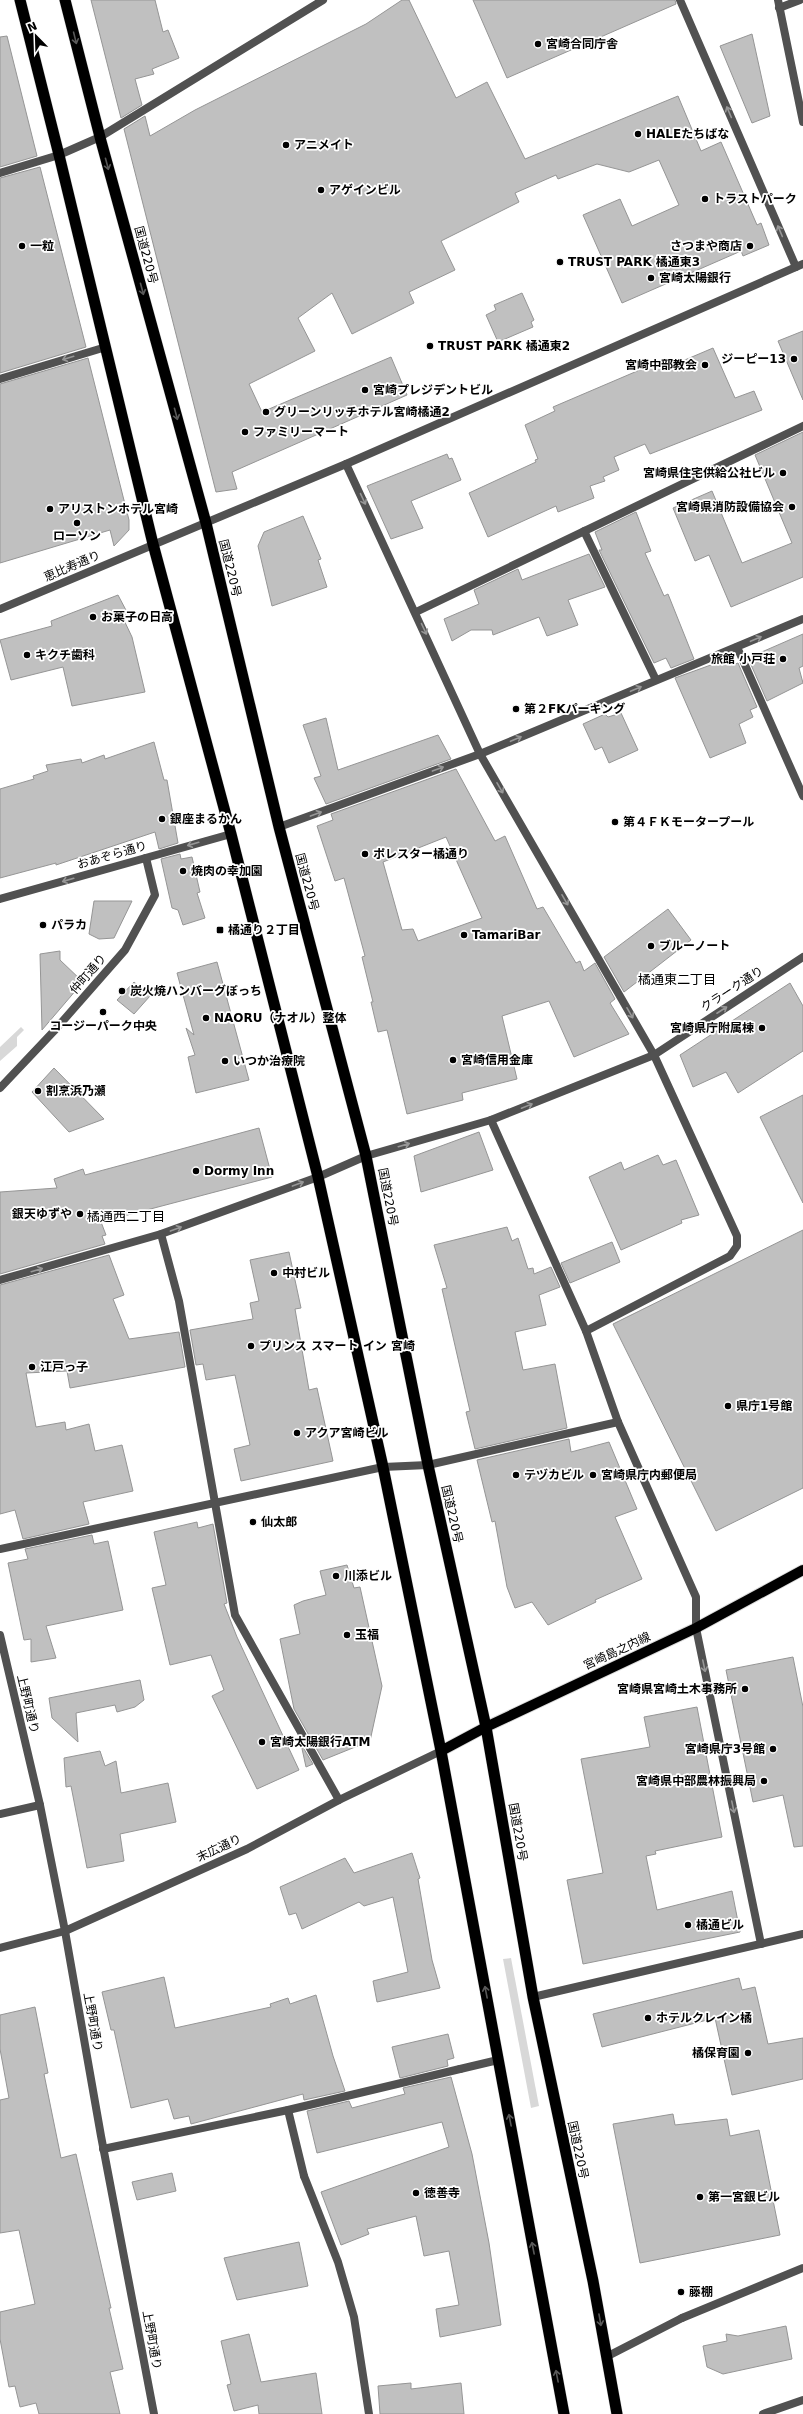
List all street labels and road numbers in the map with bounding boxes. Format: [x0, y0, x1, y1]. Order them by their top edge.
street label: 国道220号 [132, 225, 160, 285]
street label: 国道220号 [216, 538, 244, 598]
street label: 恵比寿通り [42, 548, 102, 584]
street label: おあぞら通り [75, 838, 149, 872]
street label: 国道220号 [293, 852, 321, 912]
street label: 仲町通り [67, 951, 109, 997]
street label: クラーク通り [698, 964, 766, 1014]
street label: 国道220号 [376, 1167, 400, 1227]
street label: 国道220号 [439, 1484, 465, 1544]
street label: 宮崎島之内線 [581, 1629, 653, 1673]
street label: 上野町通り [14, 1673, 42, 1735]
street label: 国道220号 [506, 1802, 530, 1862]
street label: 末広通り [194, 1832, 244, 1864]
street label: 上野町通り [81, 1991, 105, 2053]
street label: 国道220号 [565, 2120, 591, 2180]
street label: 上野町通り [140, 2309, 164, 2371]

